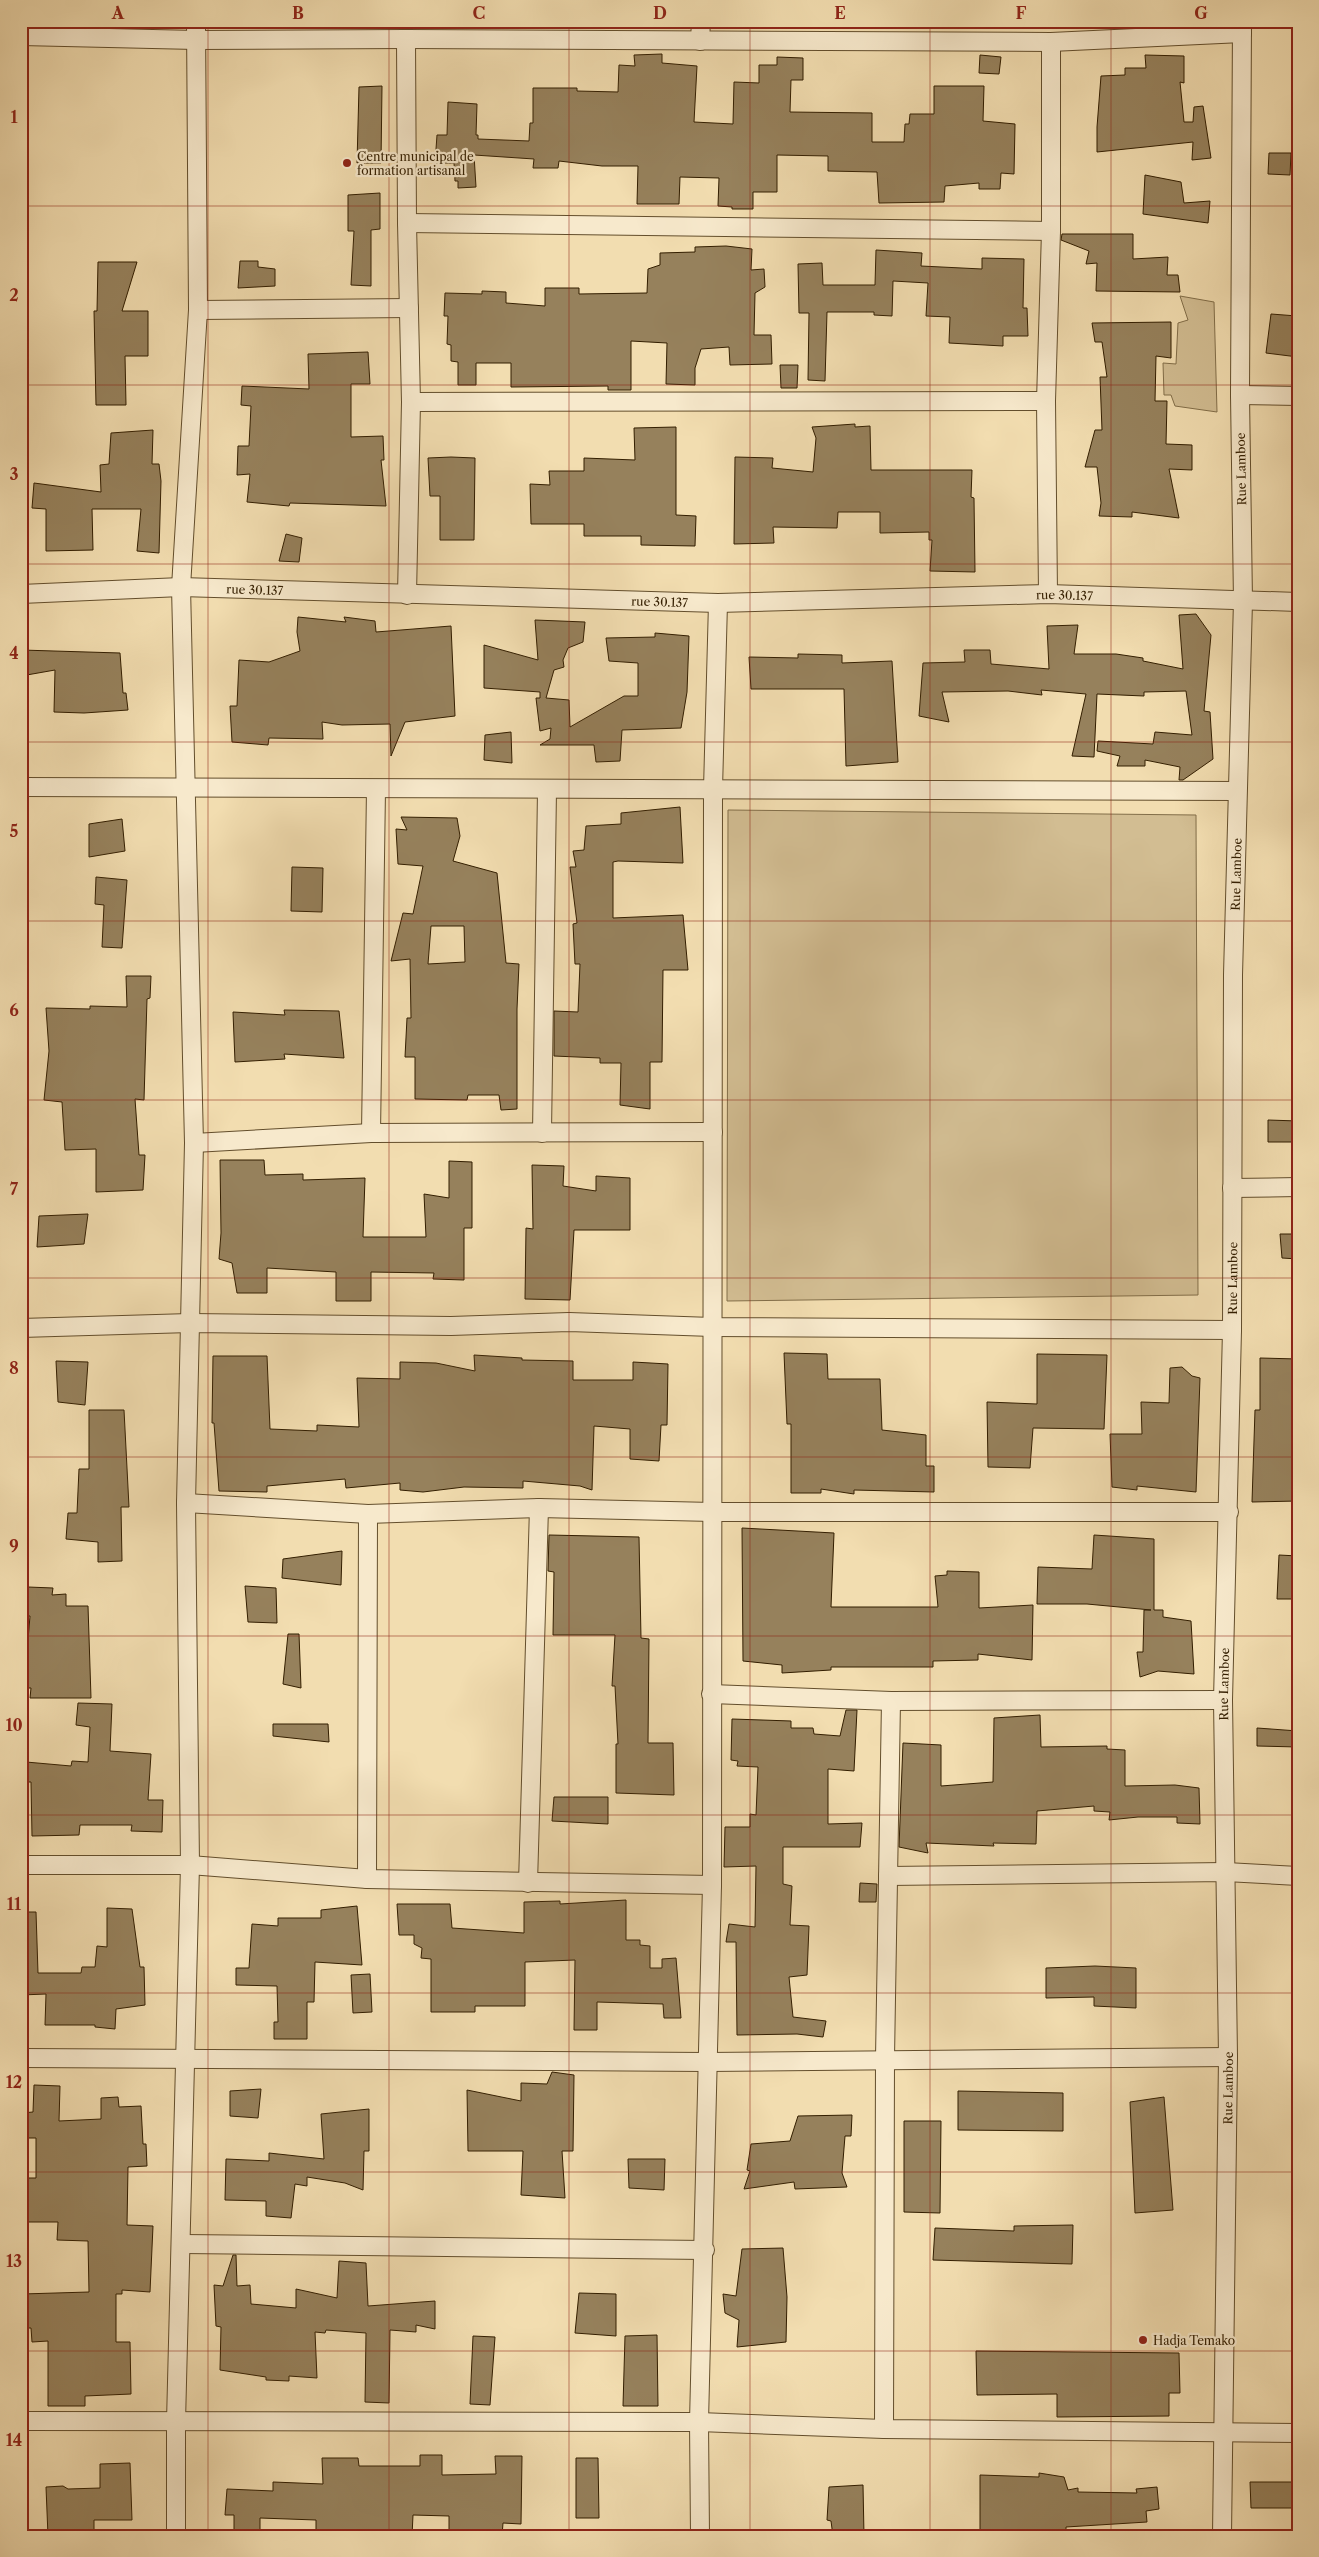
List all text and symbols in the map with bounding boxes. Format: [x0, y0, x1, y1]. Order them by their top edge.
text: A [111, 3, 125, 23]
text: B [292, 3, 304, 23]
text: C [473, 3, 485, 23]
text: D [653, 3, 667, 23]
text: E [834, 3, 846, 23]
text: F [1016, 3, 1027, 23]
text: G [1194, 3, 1208, 23]
text: 1 [10, 107, 18, 127]
place label: Centre municipal de formation artisanal [357, 149, 474, 178]
marker: Centre municipal de formation artisanal [341, 157, 353, 169]
text: 2 [9, 285, 19, 305]
street label: Rue Lamboe [1233, 432, 1249, 506]
text: 3 [9, 464, 19, 484]
street label: rue 30.137 [226, 581, 284, 598]
street label: rue 30.137 [1036, 586, 1093, 603]
street label: rue 30.137 [631, 593, 688, 610]
text: 4 [9, 643, 19, 663]
text: 5 [10, 821, 19, 841]
street label: Rue Lamboe [1227, 837, 1244, 911]
text: 6 [9, 1000, 19, 1020]
text: 7 [10, 1179, 19, 1199]
street label: Rue Lamboe [1225, 1241, 1240, 1315]
text: 8 [9, 1358, 19, 1378]
text: 9 [9, 1536, 19, 1556]
street label: Rue Lamboe [1215, 1647, 1232, 1721]
text: 10 [5, 1715, 23, 1735]
text: 11 [7, 1894, 22, 1914]
street label: Rue Lamboe [1220, 2051, 1236, 2125]
text: 12 [6, 2072, 22, 2092]
text: 13 [6, 2251, 22, 2271]
place label: Hadja Temako [1153, 2333, 1235, 2348]
marker: Hadja Temako [1137, 2334, 1149, 2346]
text: 14 [6, 2430, 22, 2450]

